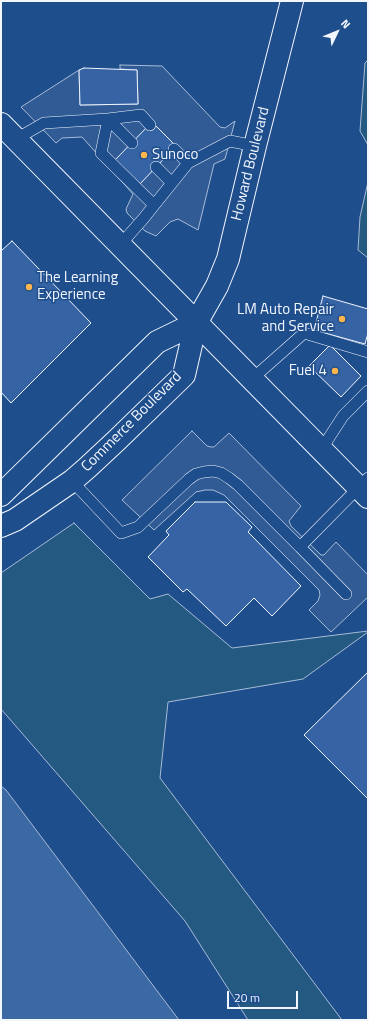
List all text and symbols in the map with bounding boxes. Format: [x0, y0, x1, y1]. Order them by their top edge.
north arrow [317, 12, 357, 52]
text: N [337, 16, 354, 32]
street label: Howard Boulevard [228, 105, 274, 223]
place label: Sunoco [152, 146, 198, 164]
marker: Sunoco [139, 150, 149, 160]
place label: The Learning Experience [37, 269, 118, 304]
marker: The Learning Experience [24, 282, 34, 292]
place label: LM Auto Repair and Service [237, 301, 334, 336]
marker: LM Auto Repair and Service [337, 314, 347, 324]
place label: Fuel 4 [289, 362, 327, 380]
marker: Fuel 4 [330, 366, 340, 376]
street label: Commerce Boulevard [78, 368, 186, 476]
scale bar [229, 983, 300, 1009]
text: 20 m [234, 988, 260, 1007]

